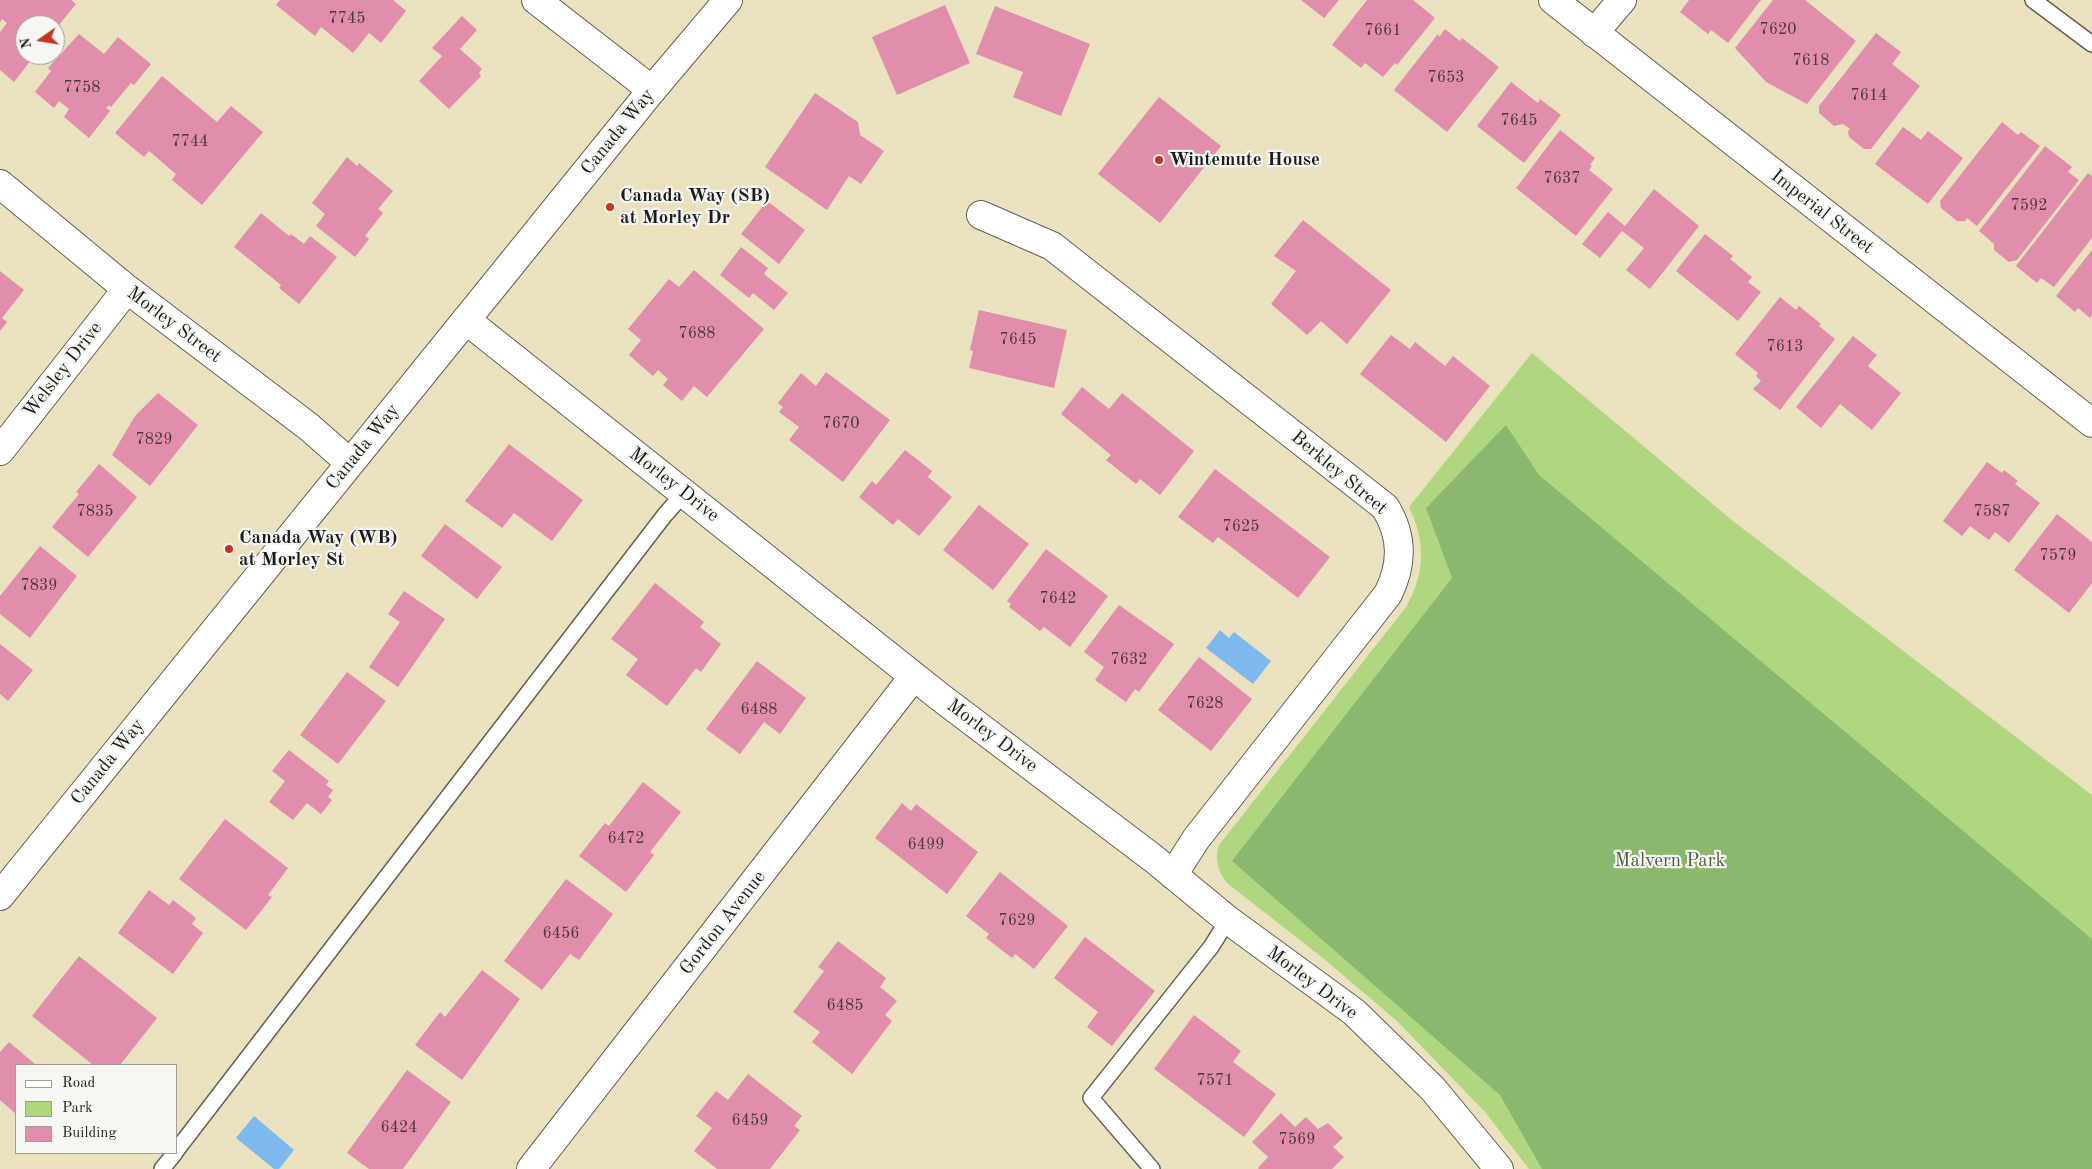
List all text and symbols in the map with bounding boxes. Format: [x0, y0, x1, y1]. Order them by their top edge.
house number: 7745 [328, 9, 366, 29]
north arrow [15, 15, 65, 65]
house number: 7620 [1759, 20, 1797, 40]
house number: 7661 [1364, 21, 1402, 41]
text: N [18, 36, 34, 50]
house number: 7618 [1792, 51, 1830, 71]
house number: 7653 [1427, 68, 1465, 88]
house number: 7758 [63, 78, 101, 98]
street label: Canada Way [576, 84, 660, 180]
house number: 7614 [1850, 86, 1888, 106]
house number: 7645 [1500, 111, 1538, 131]
house number: 7744 [171, 132, 209, 152]
place label: Wintemute House [1169, 149, 1320, 171]
marker: Wintemute House [1153, 154, 1165, 166]
street label: Imperial Street [1766, 165, 1878, 259]
house number: 7637 [1543, 169, 1581, 189]
place label: Canada Way (SB) at Morley Dr [620, 185, 770, 229]
house number: 7592 [2010, 196, 2048, 216]
marker: Canada Way (SB) at Morley Dr [604, 201, 616, 213]
street label: Morley Street [122, 282, 226, 368]
street label: Welsley Drive [18, 317, 108, 423]
house number: 7688 [678, 324, 716, 344]
house number: 7645 [999, 330, 1037, 350]
house number: 7613 [1766, 337, 1804, 357]
street label: Canada Way [321, 399, 405, 495]
house number: 7670 [822, 414, 860, 434]
street label: Berkley Street [1286, 426, 1392, 520]
house number: 7829 [135, 430, 173, 450]
street label: Morley Drive [624, 443, 724, 527]
house number: 7835 [76, 502, 114, 522]
house number: 7587 [1973, 502, 2011, 522]
house number: 7625 [1222, 517, 1260, 537]
place label: Canada Way (WB) at Morley St [239, 527, 398, 571]
marker: Canada Way (WB) at Morley St [223, 543, 235, 555]
house number: 7579 [2039, 546, 2077, 566]
house number: 7839 [20, 576, 58, 596]
house number: 7642 [1039, 589, 1077, 609]
house number: 7632 [1110, 650, 1148, 670]
street label: Morley Drive [942, 694, 1042, 778]
house number: 7628 [1186, 694, 1224, 714]
house number: 6488 [740, 700, 778, 720]
street label: Canada Way [66, 714, 150, 810]
house number: 6472 [607, 829, 645, 849]
house number: 6499 [907, 835, 945, 855]
park label: Malvern Park [1615, 850, 1725, 872]
street label: Gordon Avenue [675, 866, 771, 980]
house number: 7629 [998, 911, 1036, 931]
house number: 6456 [542, 924, 580, 944]
street label: Morley Drive [1262, 941, 1362, 1025]
house number: 6485 [826, 996, 864, 1016]
legend [15, 1064, 178, 1154]
house number: 7571 [1196, 1071, 1234, 1091]
text: Road [62, 1076, 95, 1091]
text: Park [62, 1101, 93, 1116]
house number: 6459 [731, 1111, 769, 1131]
house number: 6424 [380, 1118, 418, 1138]
text: Building [62, 1126, 117, 1141]
house number: 7569 [1278, 1130, 1316, 1150]

